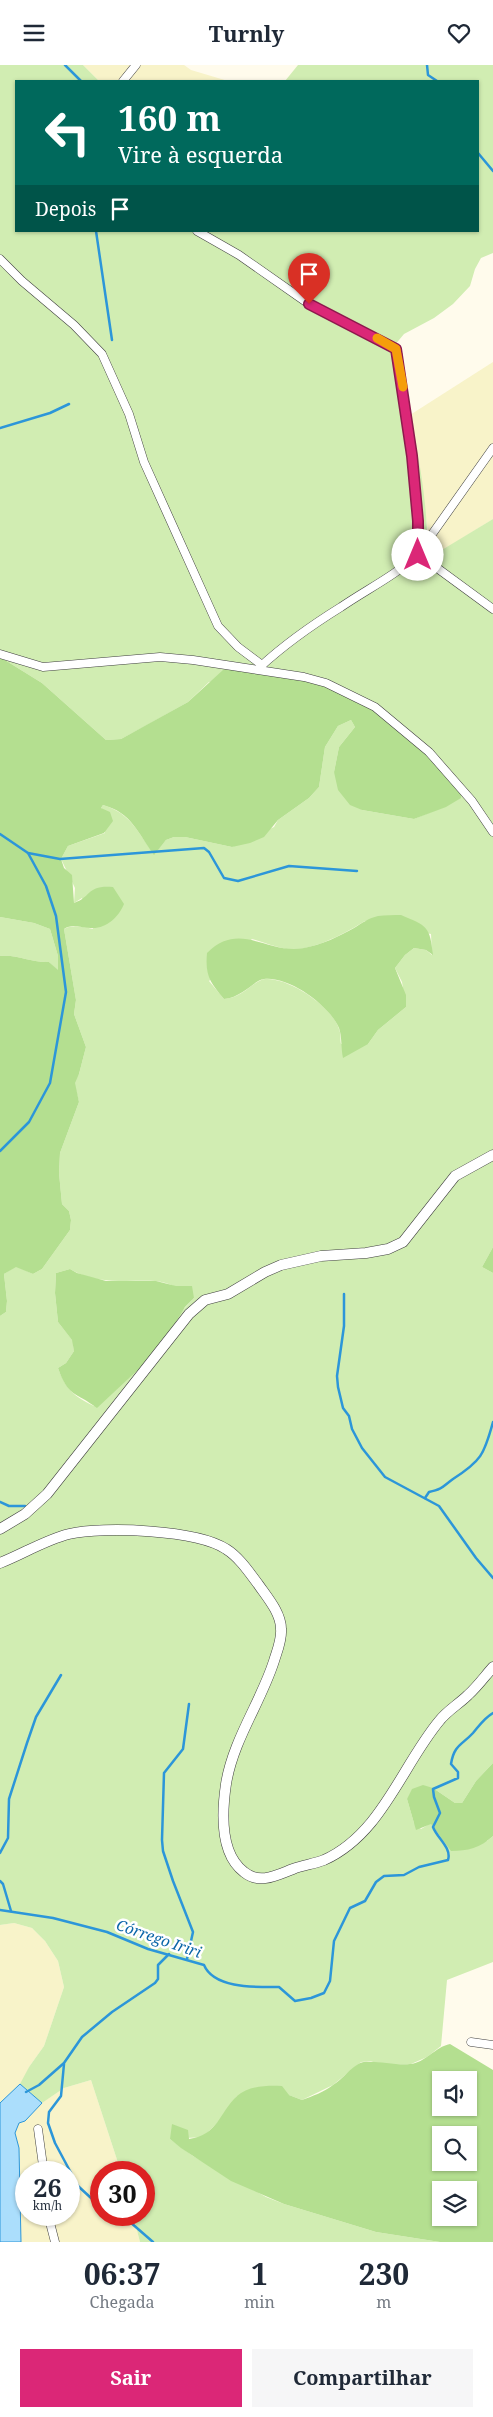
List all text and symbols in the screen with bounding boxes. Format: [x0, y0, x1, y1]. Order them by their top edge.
text: Turnly [209, 18, 284, 48]
icon: menu [20, 19, 48, 47]
icon: heart [445, 19, 473, 47]
text: 160 m [118, 94, 221, 141]
icon: left [35, 100, 100, 165]
text: Vire à esquerda [118, 139, 283, 169]
icon: arrive [106, 195, 134, 223]
text: Depois [35, 196, 96, 222]
pin [288, 253, 330, 304]
icon: arrive [295, 260, 323, 288]
position arrow [391, 528, 443, 580]
water label: Córrego Iriri [114, 1914, 205, 1962]
map controls [432, 2071, 477, 2226]
button: sound [432, 2071, 477, 2116]
button: search [432, 2126, 477, 2171]
speed limit sign: 30 [90, 2161, 155, 2226]
text: 26 [33, 2170, 62, 2204]
button: layers [432, 2181, 477, 2226]
text: km/h [33, 2197, 62, 2214]
text: 06:37 [84, 2253, 161, 2294]
text: 1 [251, 2253, 268, 2294]
text: 230 [358, 2253, 409, 2294]
text: Chegada [90, 2291, 155, 2313]
text: min [244, 2291, 275, 2313]
text: m [376, 2291, 391, 2313]
button: Sair [20, 2349, 242, 2407]
button: Compartilhar [252, 2349, 473, 2407]

